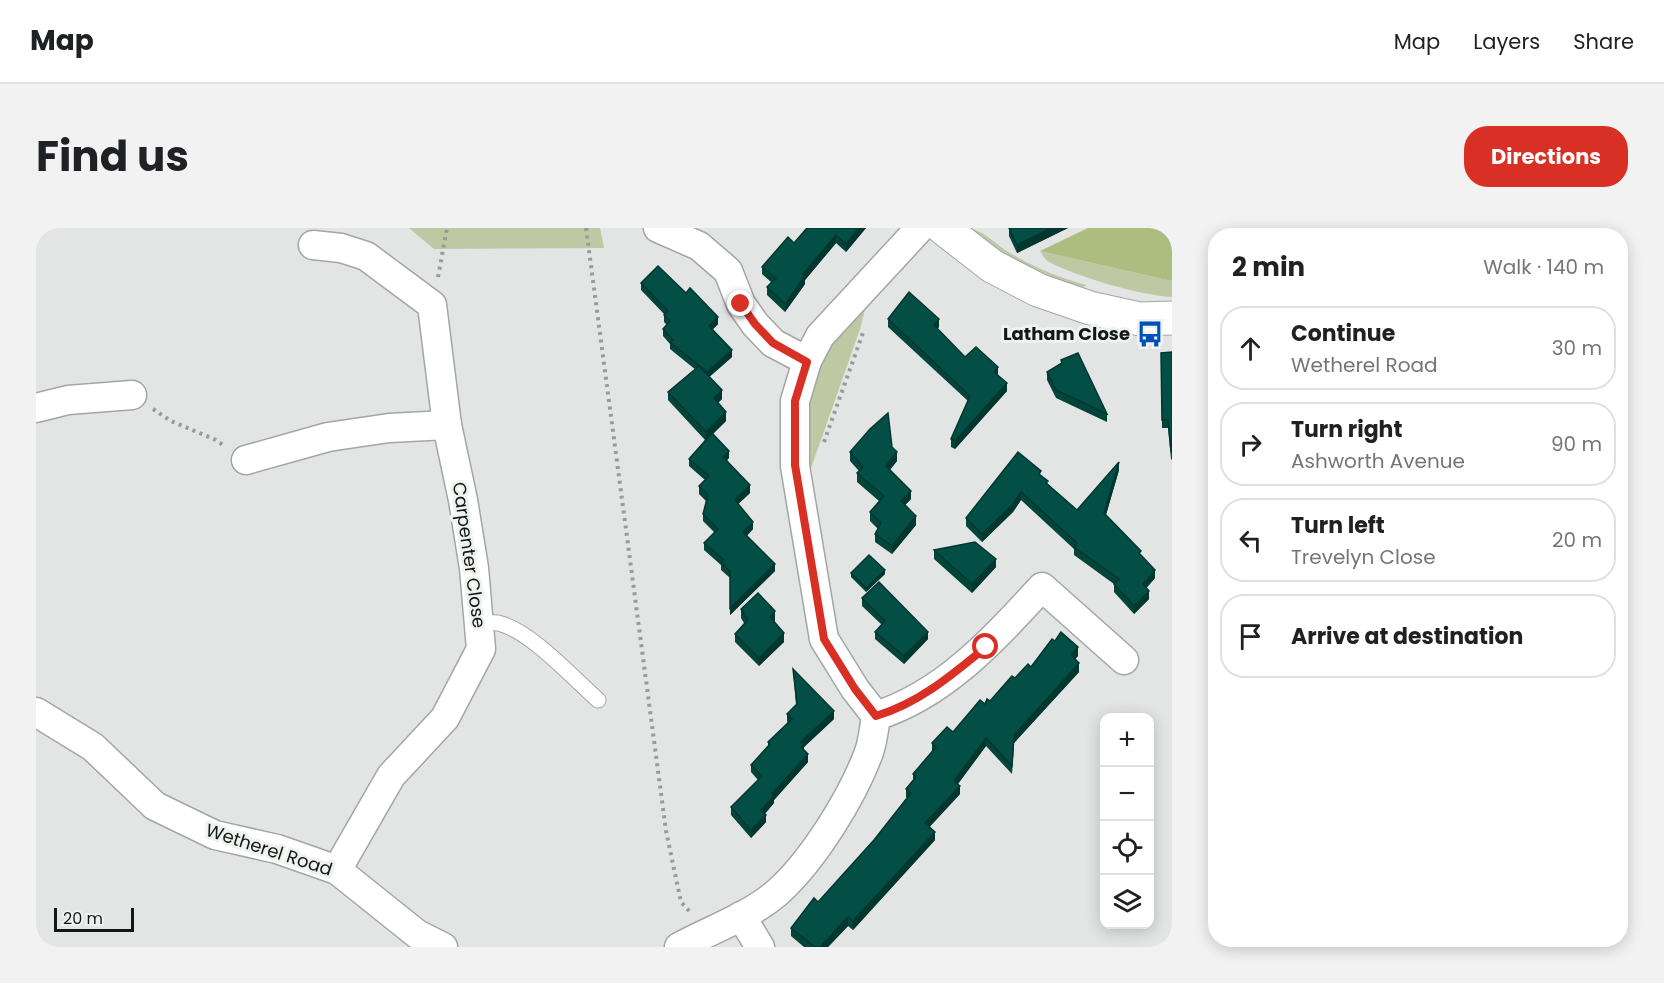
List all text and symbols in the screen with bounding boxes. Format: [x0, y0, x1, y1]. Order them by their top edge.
text: Map [30, 21, 94, 60]
text: Map [1394, 27, 1440, 56]
text: Layers [1473, 27, 1540, 56]
text: Share [1573, 27, 1634, 56]
button: Directions [1464, 126, 1628, 187]
text: Find us [36, 127, 189, 186]
text: 2 min [1232, 249, 1305, 285]
text: Walk · 140 m [1483, 253, 1604, 281]
route end [727, 290, 753, 316]
text: Continue [1291, 318, 1395, 349]
bus stop icon: Latham Close [1135, 319, 1165, 349]
place label: Latham Close [1003, 321, 1130, 346]
icon: ahead [1234, 332, 1267, 365]
text: 30 m [1552, 334, 1602, 362]
text: Wetherel Road [1291, 351, 1438, 379]
text: Turn right [1291, 414, 1402, 445]
icon: right [1234, 428, 1267, 461]
text: 90 m [1551, 430, 1602, 458]
text: Ashworth Avenue [1291, 447, 1465, 475]
street label: Carpenter Close [447, 480, 492, 630]
text: Turn left [1291, 510, 1385, 541]
icon: left [1234, 524, 1267, 557]
text: 20 m [1552, 526, 1602, 554]
text: Trevelyn Close [1291, 543, 1436, 571]
icon: arrive [1234, 620, 1267, 653]
text: Arrive at destination [1291, 621, 1523, 652]
route start [972, 633, 998, 659]
map controls [1100, 713, 1154, 929]
button: + [1100, 713, 1154, 767]
button: − [1100, 767, 1154, 821]
street label: Wetherel Road [203, 817, 336, 882]
button: locate [1100, 821, 1154, 875]
button: layers [1100, 875, 1154, 929]
scale bar [54, 905, 134, 932]
text: 20 m [63, 907, 103, 930]

